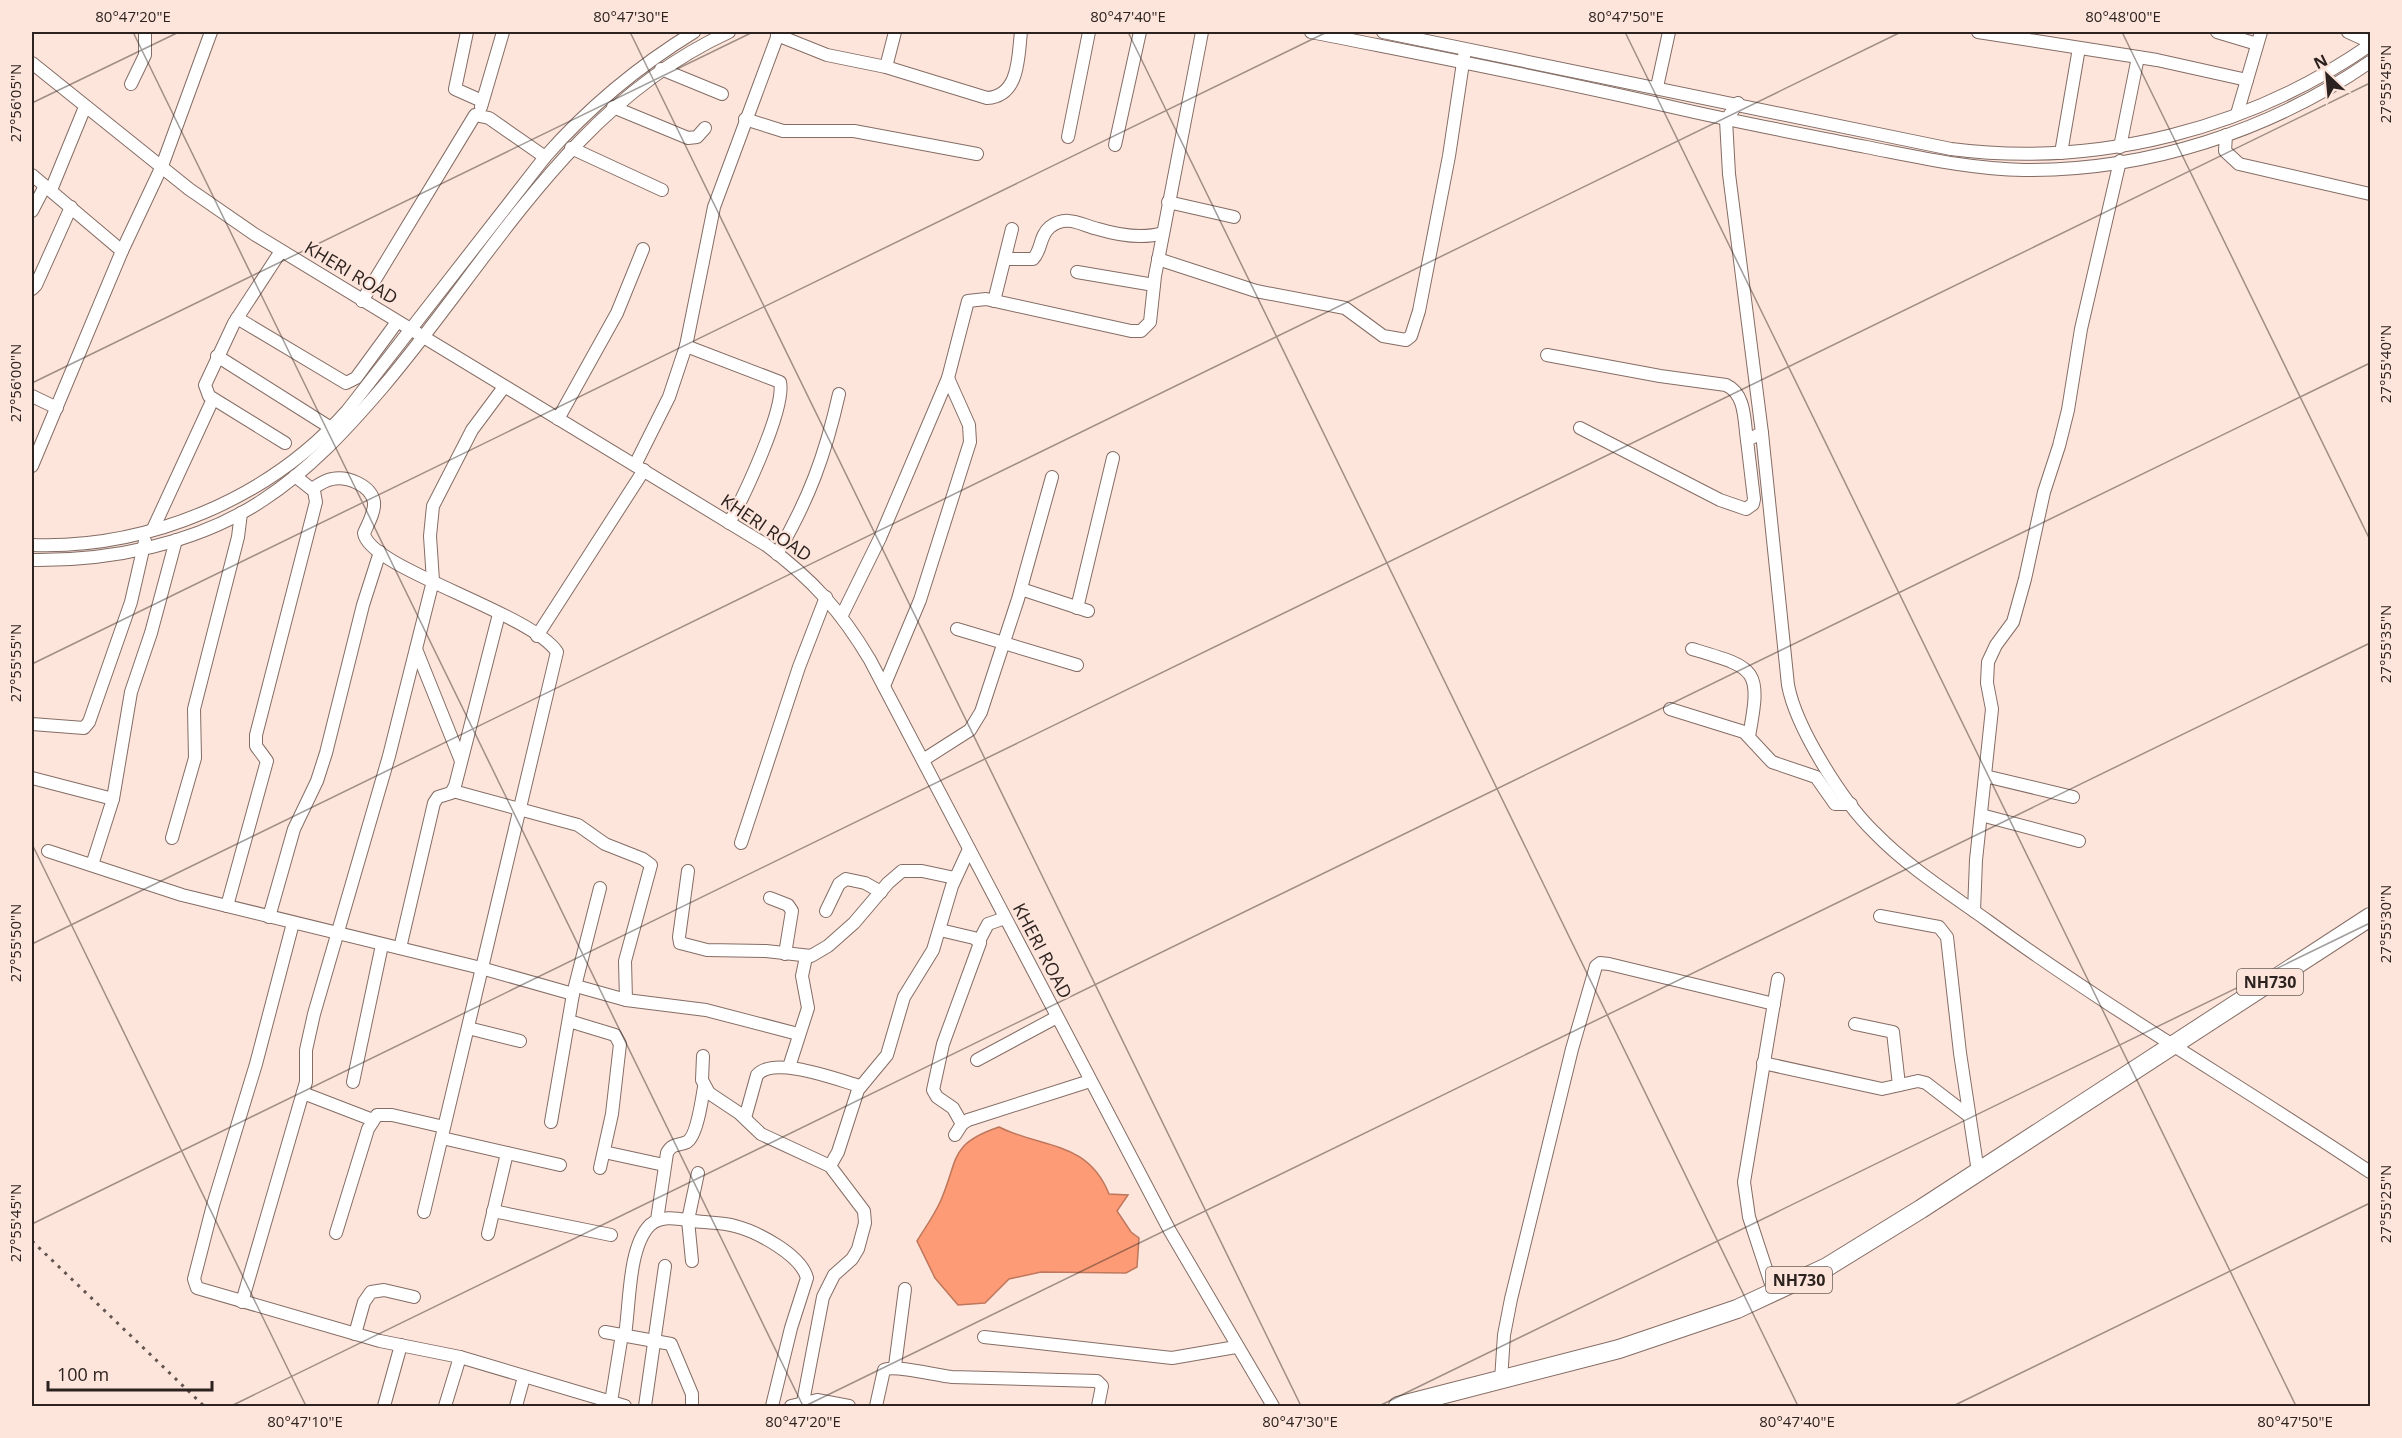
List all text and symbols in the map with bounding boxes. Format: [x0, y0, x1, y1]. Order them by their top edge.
text: 80°47'20"E [95, 6, 171, 26]
text: 80°47'30"E [593, 6, 669, 26]
text: 80°47'40"E [1090, 6, 1166, 26]
text: 80°47'50"E [1588, 6, 1664, 26]
text: 80°48'00"E [2085, 6, 2161, 26]
north arrow [2297, 45, 2357, 105]
text: 27°55'45"N [2375, 45, 2395, 123]
text: N [2310, 49, 2331, 74]
text: 27°56'05"N [5, 64, 25, 142]
street label: KHERI ROAD [300, 235, 403, 309]
text: 27°55'40"N [2375, 325, 2395, 403]
text: 27°56'00"N [5, 344, 25, 422]
street label: KHERI ROAD [716, 488, 817, 566]
text: 27°55'35"N [2375, 605, 2395, 683]
text: 27°55'55"N [5, 624, 25, 702]
text: 27°55'30"N [2375, 885, 2395, 963]
street label: KHERI ROAD [1008, 899, 1078, 1002]
text: 27°55'50"N [5, 904, 25, 982]
road number: NH730 [2237, 969, 2303, 995]
text: 27°55'25"N [2375, 1165, 2395, 1243]
text: 27°55'45"N [5, 1184, 25, 1262]
road number: NH730 [1766, 1267, 1832, 1293]
scale bar [48, 1354, 212, 1392]
text: 100 m [57, 1362, 109, 1386]
text: 80°47'10"E [267, 1411, 343, 1431]
text: 80°47'20"E [765, 1411, 841, 1431]
text: 80°47'30"E [1262, 1411, 1338, 1431]
text: 80°47'40"E [1759, 1411, 1835, 1431]
text: 80°47'50"E [2257, 1411, 2333, 1431]

